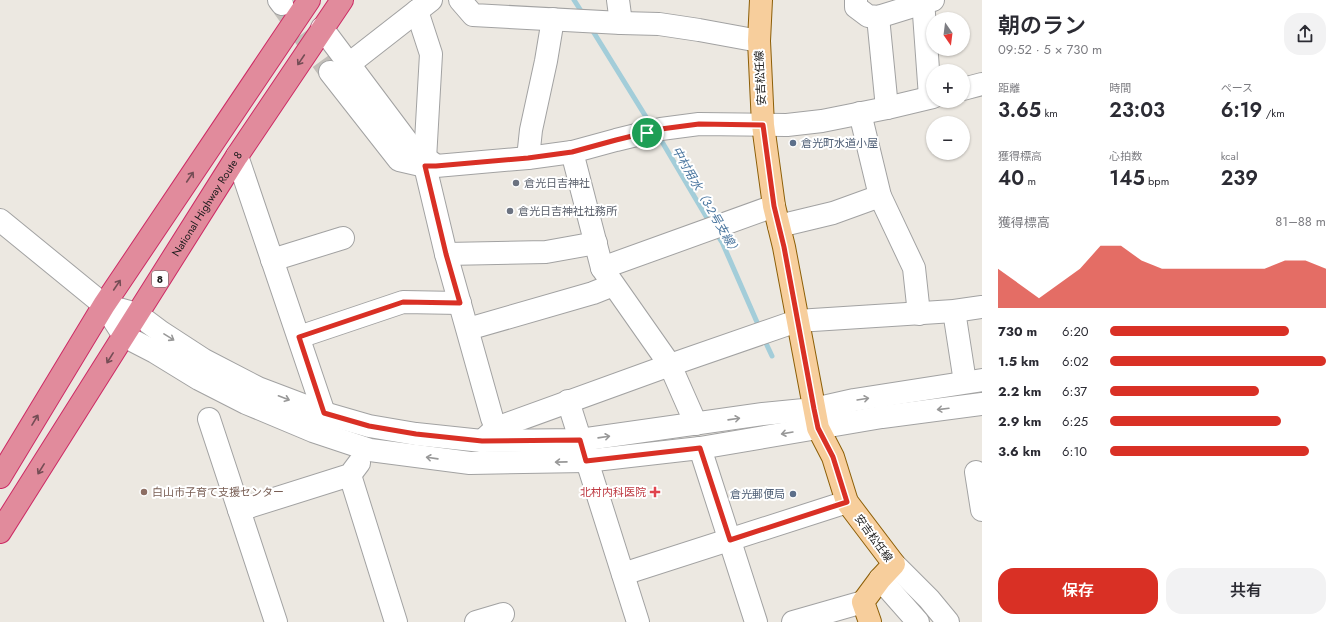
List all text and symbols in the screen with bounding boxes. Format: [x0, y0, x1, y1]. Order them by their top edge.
text: 朝のラン [998, 9, 1086, 41]
north arrow [926, 12, 970, 56]
map controls [926, 12, 970, 160]
button: share [1284, 13, 1326, 55]
text: 09:52 · 5 × 730 m [998, 40, 1102, 59]
street label: 安吉松任線 [751, 50, 769, 106]
one-way arrow [297, 55, 305, 66]
button: + [926, 64, 970, 108]
text: 距離 [998, 80, 1020, 96]
text: 時間 [1109, 80, 1131, 96]
text: ペース [1221, 80, 1253, 96]
text: 3.65 [998, 96, 1041, 125]
text: 23:03 [1109, 96, 1165, 125]
text: 6:19 [1221, 96, 1262, 125]
text: km [1041, 105, 1058, 121]
text: /km [1262, 105, 1285, 121]
pin [630, 116, 664, 150]
button: − [926, 116, 970, 160]
icon: arrive [636, 122, 658, 144]
place label: 倉光町水道小屋 [801, 135, 878, 151]
marker: 倉光町水道小屋 [788, 138, 798, 148]
water label: 中村用水（3-2号支線） [667, 143, 745, 259]
street label: National Highway Route 8 [168, 148, 246, 259]
text: 獲得標高 [998, 148, 1042, 164]
text: 心拍数 [1109, 148, 1142, 164]
text: kcal [1221, 148, 1238, 164]
text: 40 [998, 164, 1024, 193]
text: 145 [1109, 164, 1145, 193]
text: 239 [1221, 164, 1258, 193]
one-way arrow [186, 172, 194, 183]
text: m [1024, 173, 1036, 189]
text: bpm [1145, 173, 1169, 189]
place label: 倉光日吉神社 [524, 175, 590, 191]
marker: 倉光日吉神社 [511, 178, 521, 188]
place label: 倉光日吉神社社務所 [518, 203, 618, 219]
marker: 倉光日吉神社社務所 [505, 206, 515, 216]
text: 81–88 m [1275, 212, 1326, 231]
text: 獲得標高 [998, 213, 1050, 232]
road number: 8 [152, 271, 168, 287]
one-way arrow [114, 279, 122, 291]
text: 730 m [998, 322, 1037, 341]
text: 6:20 [1062, 322, 1089, 341]
one-way arrow [163, 333, 174, 341]
one-way arrow [106, 352, 114, 363]
text: 1.5 km [998, 352, 1039, 371]
text: 6:02 [1062, 352, 1089, 371]
text: 2.2 km [998, 382, 1041, 401]
text: 6:37 [1062, 382, 1087, 401]
one-way arrow [277, 394, 289, 402]
one-way arrow [856, 395, 869, 403]
one-way arrow [937, 405, 950, 413]
text: 2.9 km [998, 412, 1041, 431]
text: 6:25 [1062, 412, 1088, 431]
one-way arrow [31, 415, 39, 426]
one-way arrow [727, 415, 740, 423]
one-way arrow [781, 429, 794, 437]
one-way arrow [597, 433, 610, 441]
text: 3.6 km [998, 442, 1041, 461]
text: 6:10 [1062, 442, 1087, 461]
one-way arrow [426, 454, 439, 462]
one-way arrow [555, 458, 568, 466]
one-way arrow [37, 463, 45, 474]
place label: 白山市子育て支援センター [152, 484, 284, 500]
place label: 北村内科医院 [580, 484, 646, 500]
marker: 北村内科医院 [649, 486, 661, 498]
place label: 倉光郵便局 [730, 486, 785, 502]
marker: 白山市子育て支援センター [139, 487, 149, 497]
marker: 倉光郵便局 [788, 489, 798, 499]
street label: 安吉松任線 [851, 511, 897, 565]
button: 保存 [998, 568, 1158, 614]
button: 共有 [1166, 568, 1326, 614]

